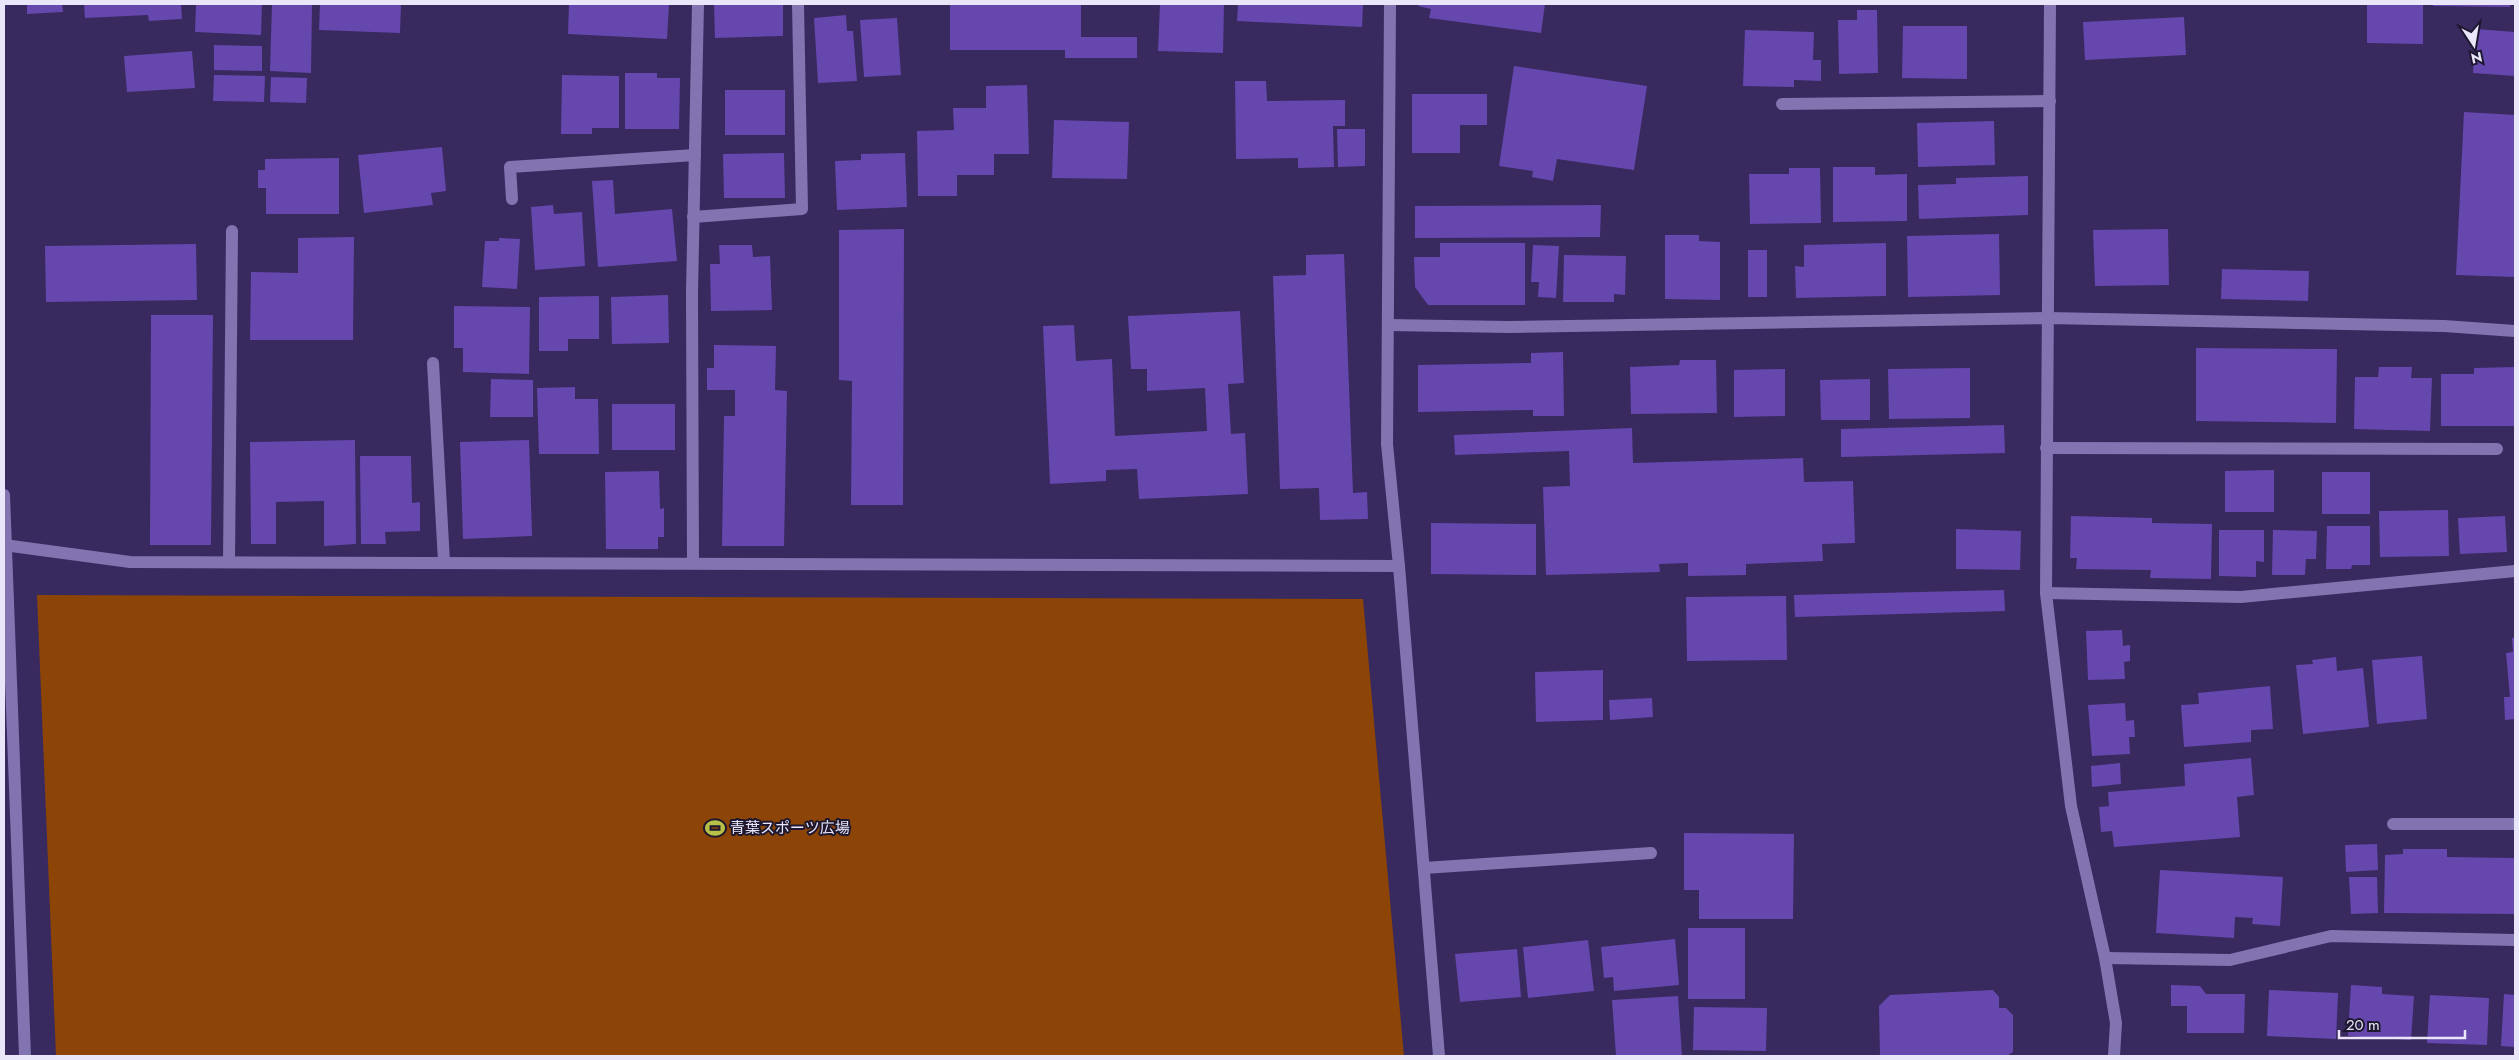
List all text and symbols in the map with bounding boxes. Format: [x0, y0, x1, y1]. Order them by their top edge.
north arrow [2449, 20, 2499, 70]
text: N [2469, 47, 2484, 69]
sports icon: 青葉スポーツ広場 [704, 817, 726, 839]
place label: 青葉スポーツ広場 [730, 817, 850, 839]
scale bar [2339, 1008, 2465, 1040]
text: 20 m [2346, 1014, 2380, 1036]

